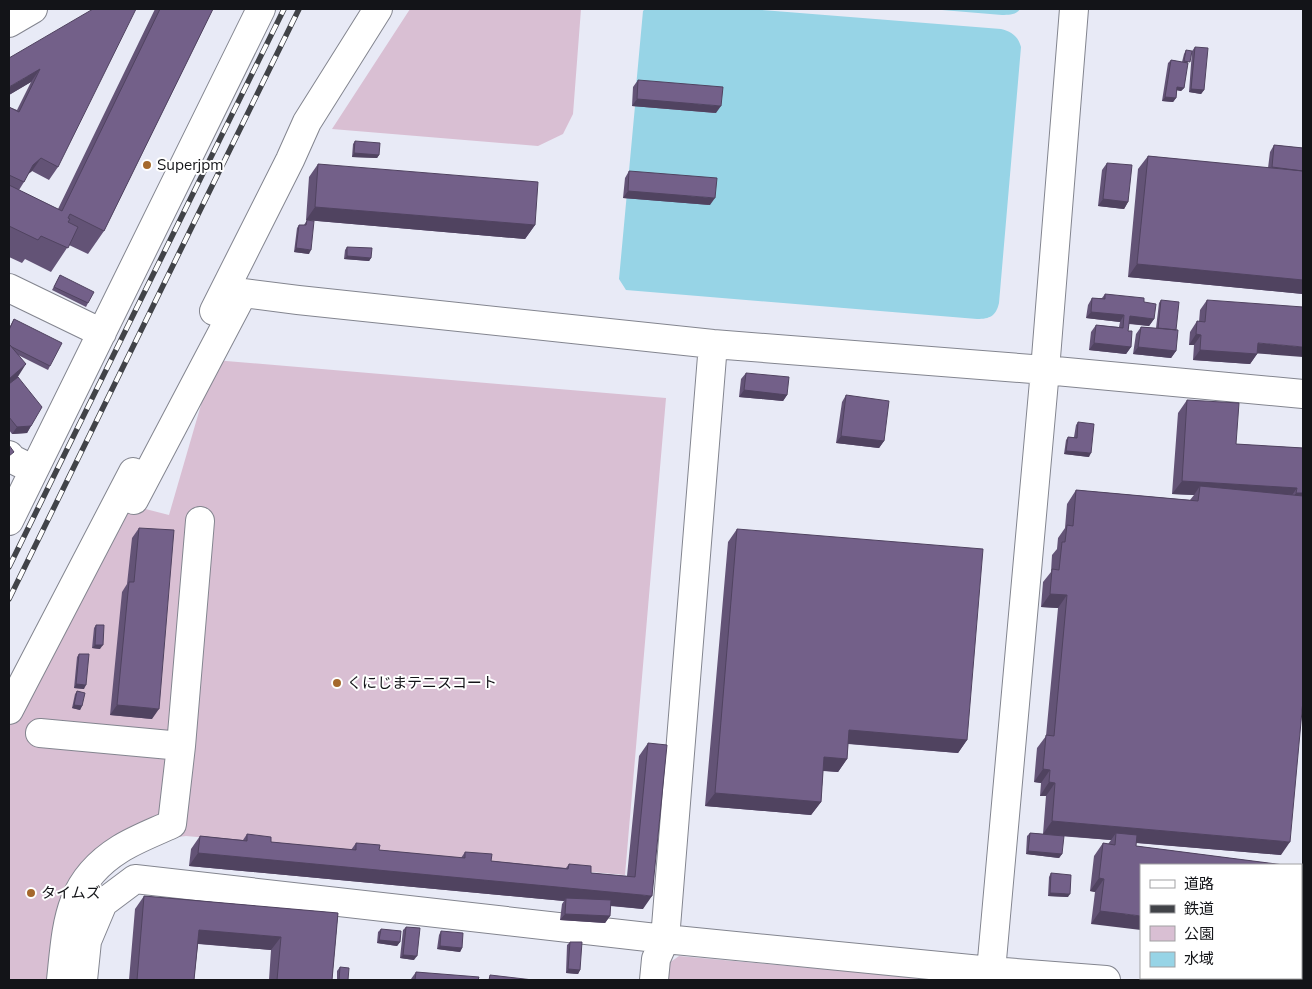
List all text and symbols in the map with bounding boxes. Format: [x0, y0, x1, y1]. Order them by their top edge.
place label: Superjpm [157, 155, 223, 174]
marker: Superjpm [141, 159, 153, 171]
place label: くにじまテニスコート [347, 673, 497, 692]
marker: くにじまテニスコート [331, 677, 343, 689]
legend [1140, 864, 1302, 979]
text: 道路 [1184, 874, 1214, 893]
place label: タイムズ [41, 883, 101, 902]
marker: タイムズ [25, 887, 37, 899]
text: 鉄道 [1184, 899, 1214, 918]
text: 公園 [1184, 924, 1214, 943]
text: 水域 [1184, 949, 1214, 968]

